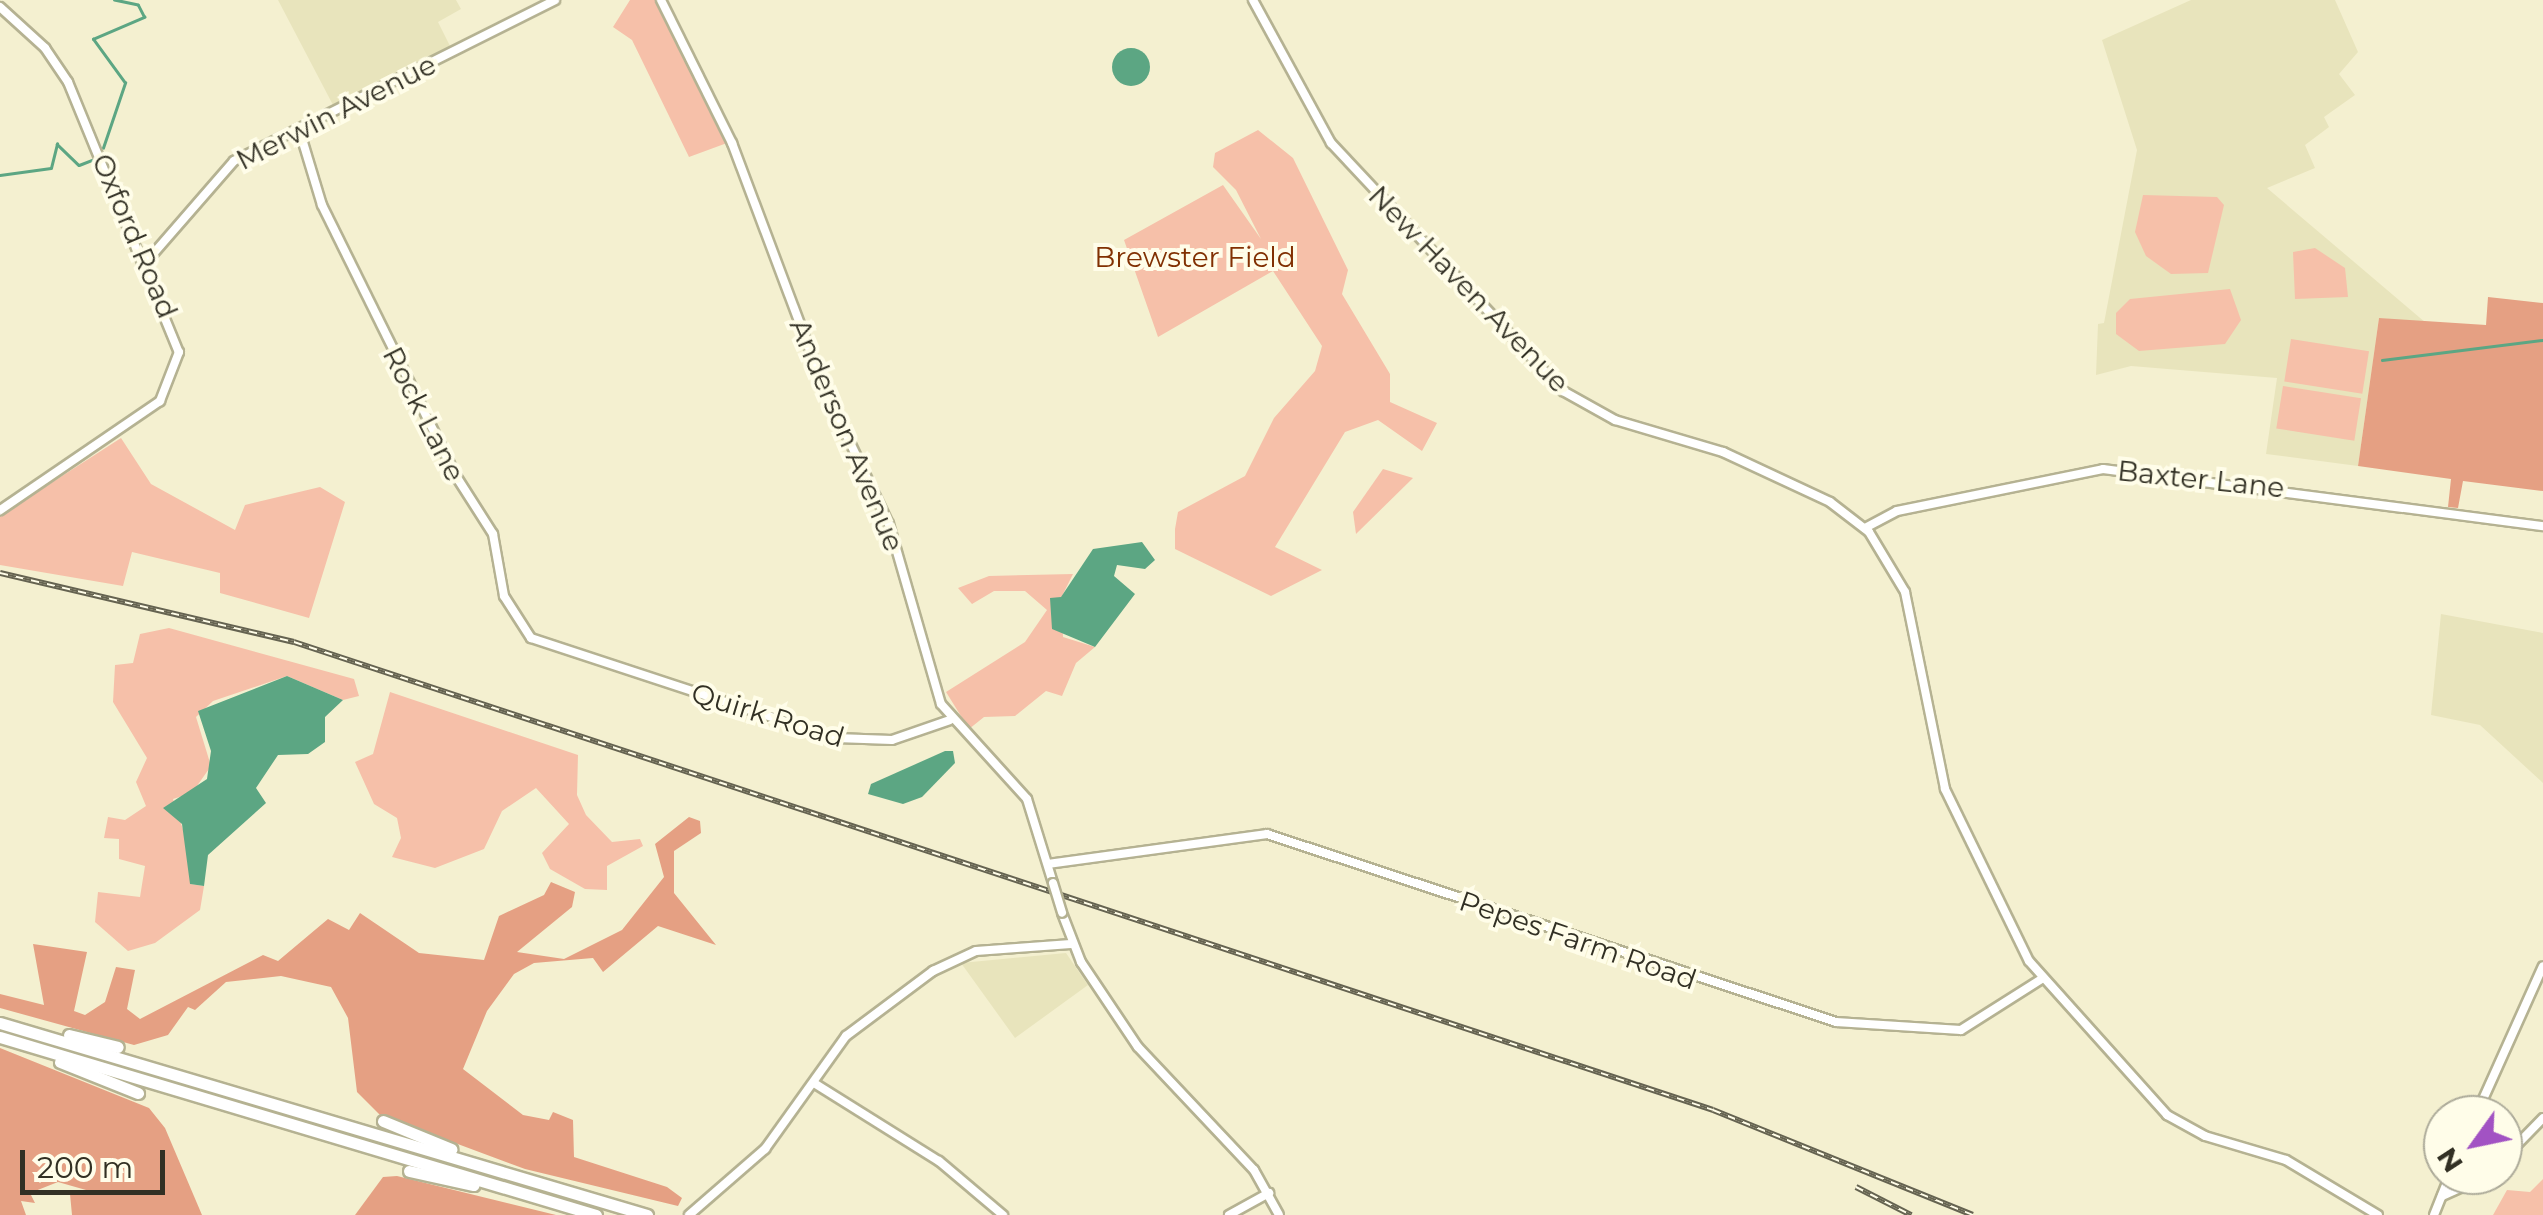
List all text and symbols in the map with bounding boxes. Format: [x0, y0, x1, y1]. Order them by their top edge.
street label: Merwin Avenue [231, 47, 441, 177]
street label: Oxford Road [85, 149, 185, 323]
street label: New Haven Avenue [1362, 179, 1576, 399]
park label: Brewster Field [1094, 240, 1296, 274]
street label: Anderson Avenue [783, 314, 911, 556]
street label: Rock Lane [376, 341, 472, 487]
street label: Baxter Lane [2116, 454, 2286, 504]
street label: Quirk Road [687, 676, 849, 754]
street label: Pepes Farm Road [1455, 884, 1701, 996]
north arrow [2423, 1095, 2523, 1195]
scale bar [25, 1130, 170, 1192]
text: N [2429, 1142, 2470, 1179]
text: 200 m [37, 1149, 133, 1186]

